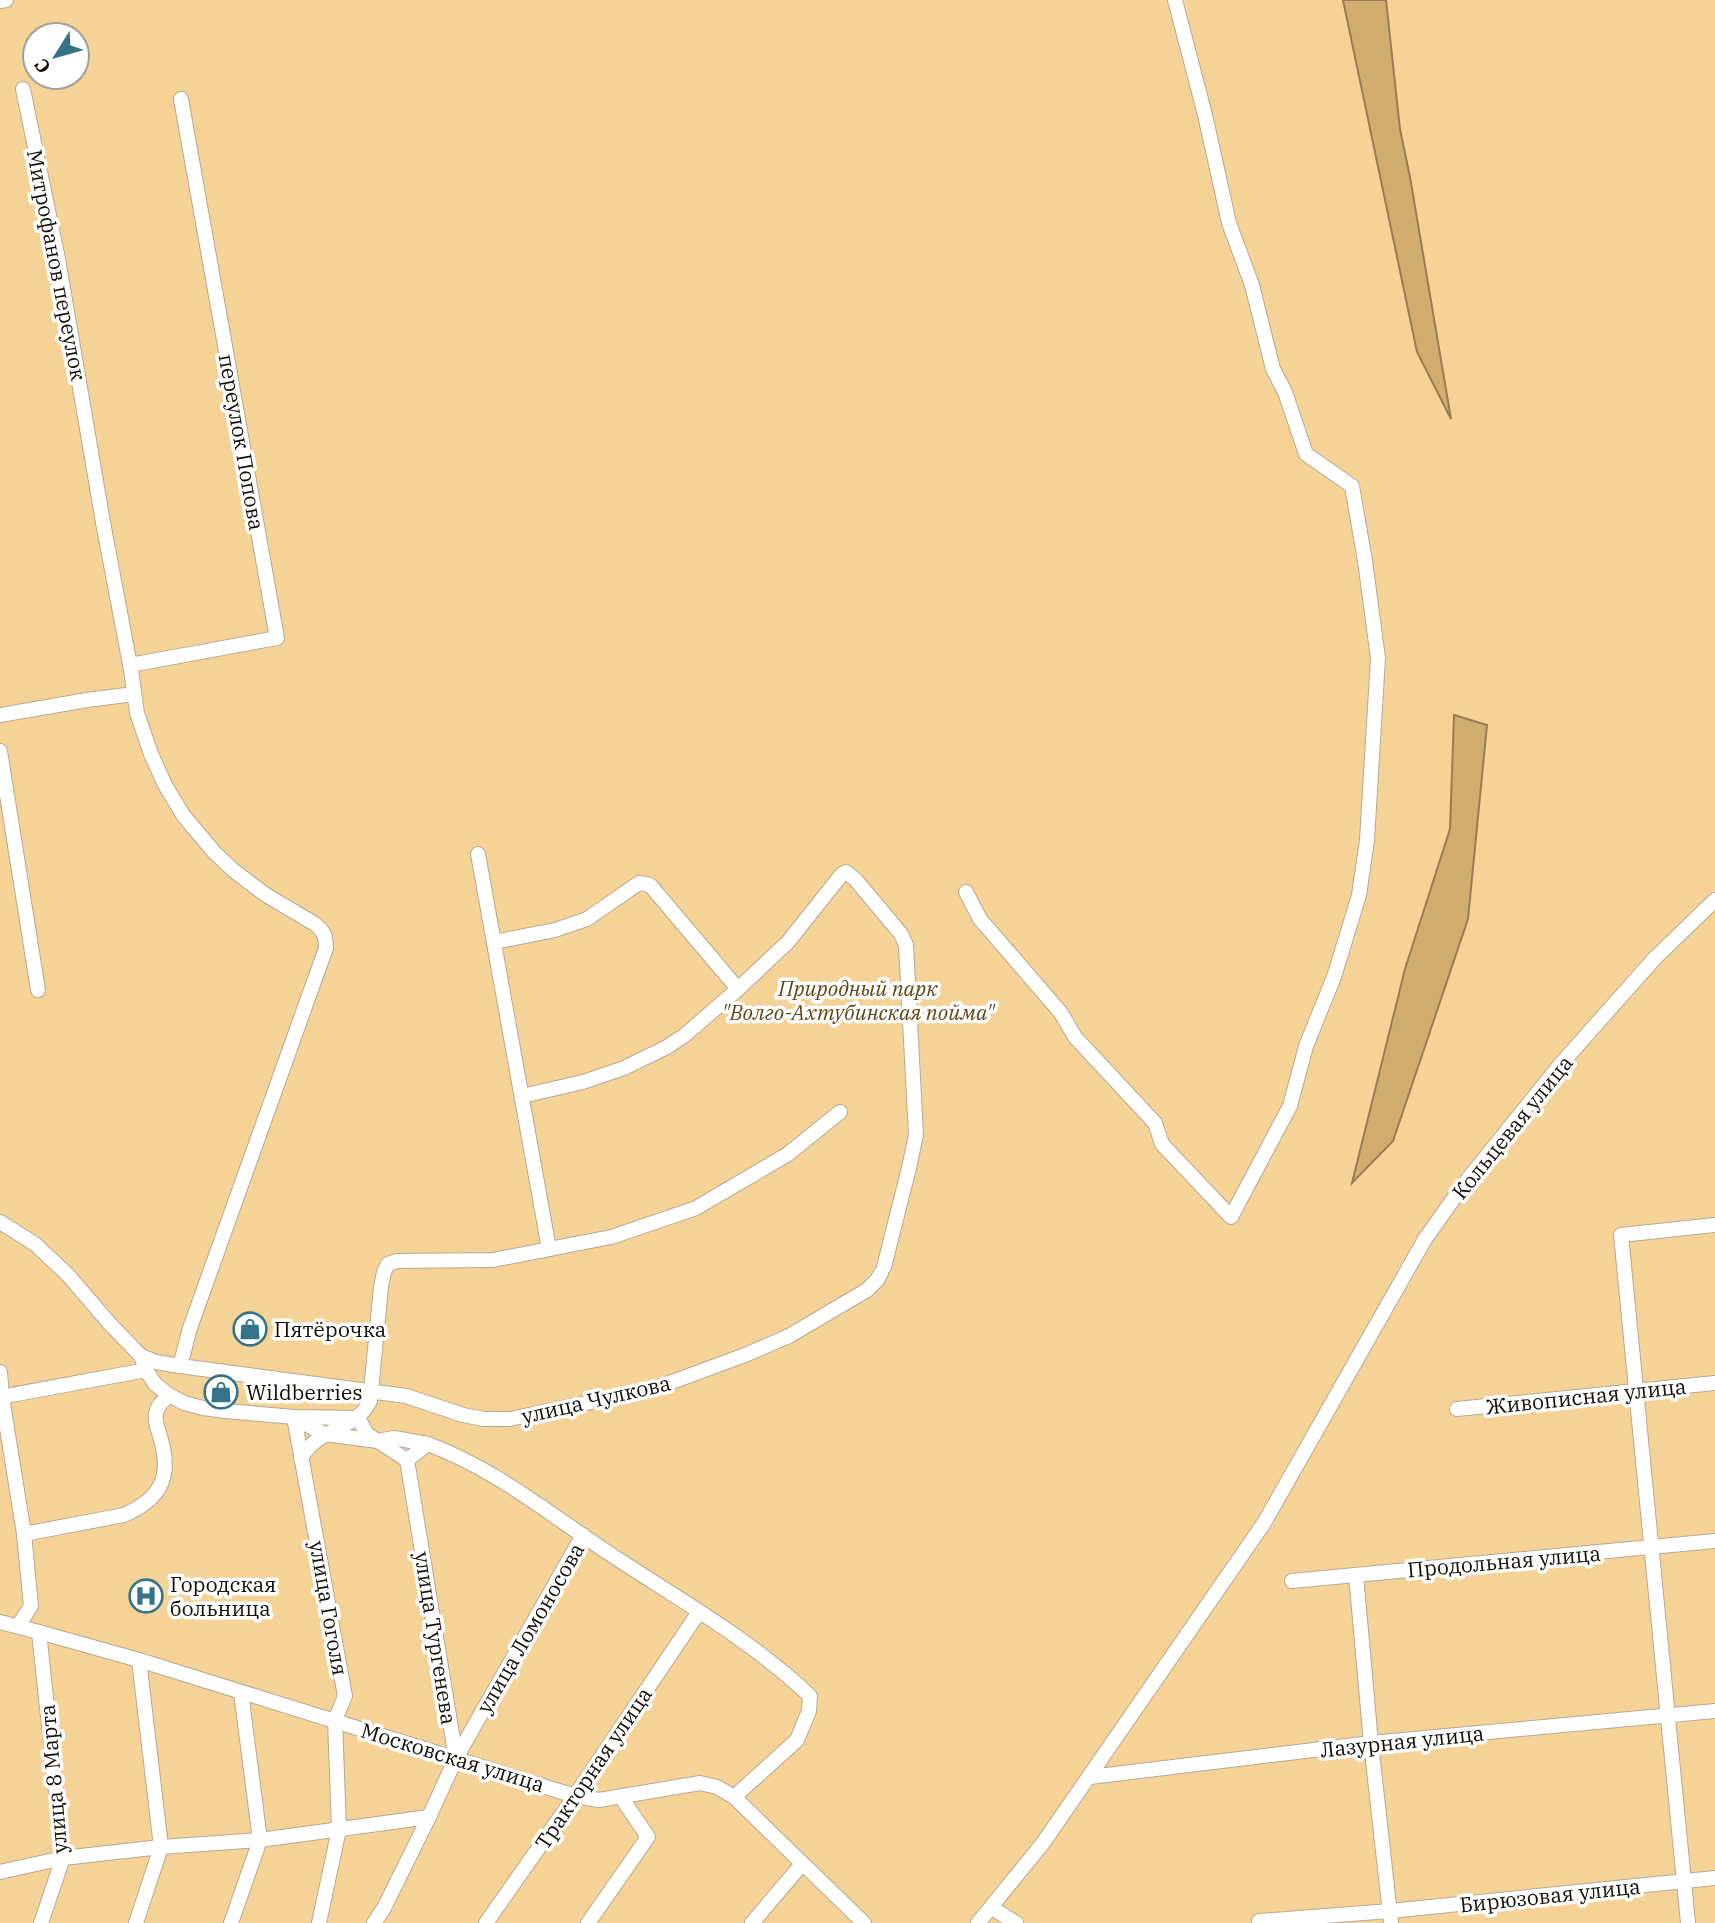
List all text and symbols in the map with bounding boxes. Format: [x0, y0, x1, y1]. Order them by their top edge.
north arrow [21, 21, 91, 91]
text: С [29, 54, 56, 79]
street label: Митрофанов переулок [21, 147, 93, 383]
street label: переулок Попова [213, 352, 271, 532]
park label: Природный парк "Волго-Ахтубинская пойма" [722, 974, 996, 1026]
street label: Кольцевая улица [1445, 1049, 1579, 1205]
shop icon: Пятёрочка [231, 1310, 269, 1348]
place label: Пятёрочка [274, 1315, 386, 1343]
street label: улица Чулкова [519, 1368, 673, 1430]
street label: Живописная улица [1484, 1372, 1688, 1420]
shop icon: Wildberries [202, 1373, 240, 1411]
place label: Wildberries [246, 1378, 362, 1406]
street label: улица Гоголя [303, 1538, 355, 1678]
street label: улица Ломоносова [470, 1538, 590, 1718]
street label: Продольная улица [1406, 1539, 1602, 1583]
street label: улица Тургенева [408, 1549, 464, 1727]
place label: Городская больница [170, 1570, 276, 1622]
hospital icon: Городская больница [127, 1577, 165, 1615]
street label: Тракторная улица [528, 1681, 658, 1855]
street label: улица 8 Марта [33, 1703, 73, 1855]
street label: Московская улица [358, 1716, 548, 1798]
street label: Лазурная улица [1319, 1718, 1485, 1764]
street label: Бирюзовая улица [1458, 1872, 1642, 1918]

